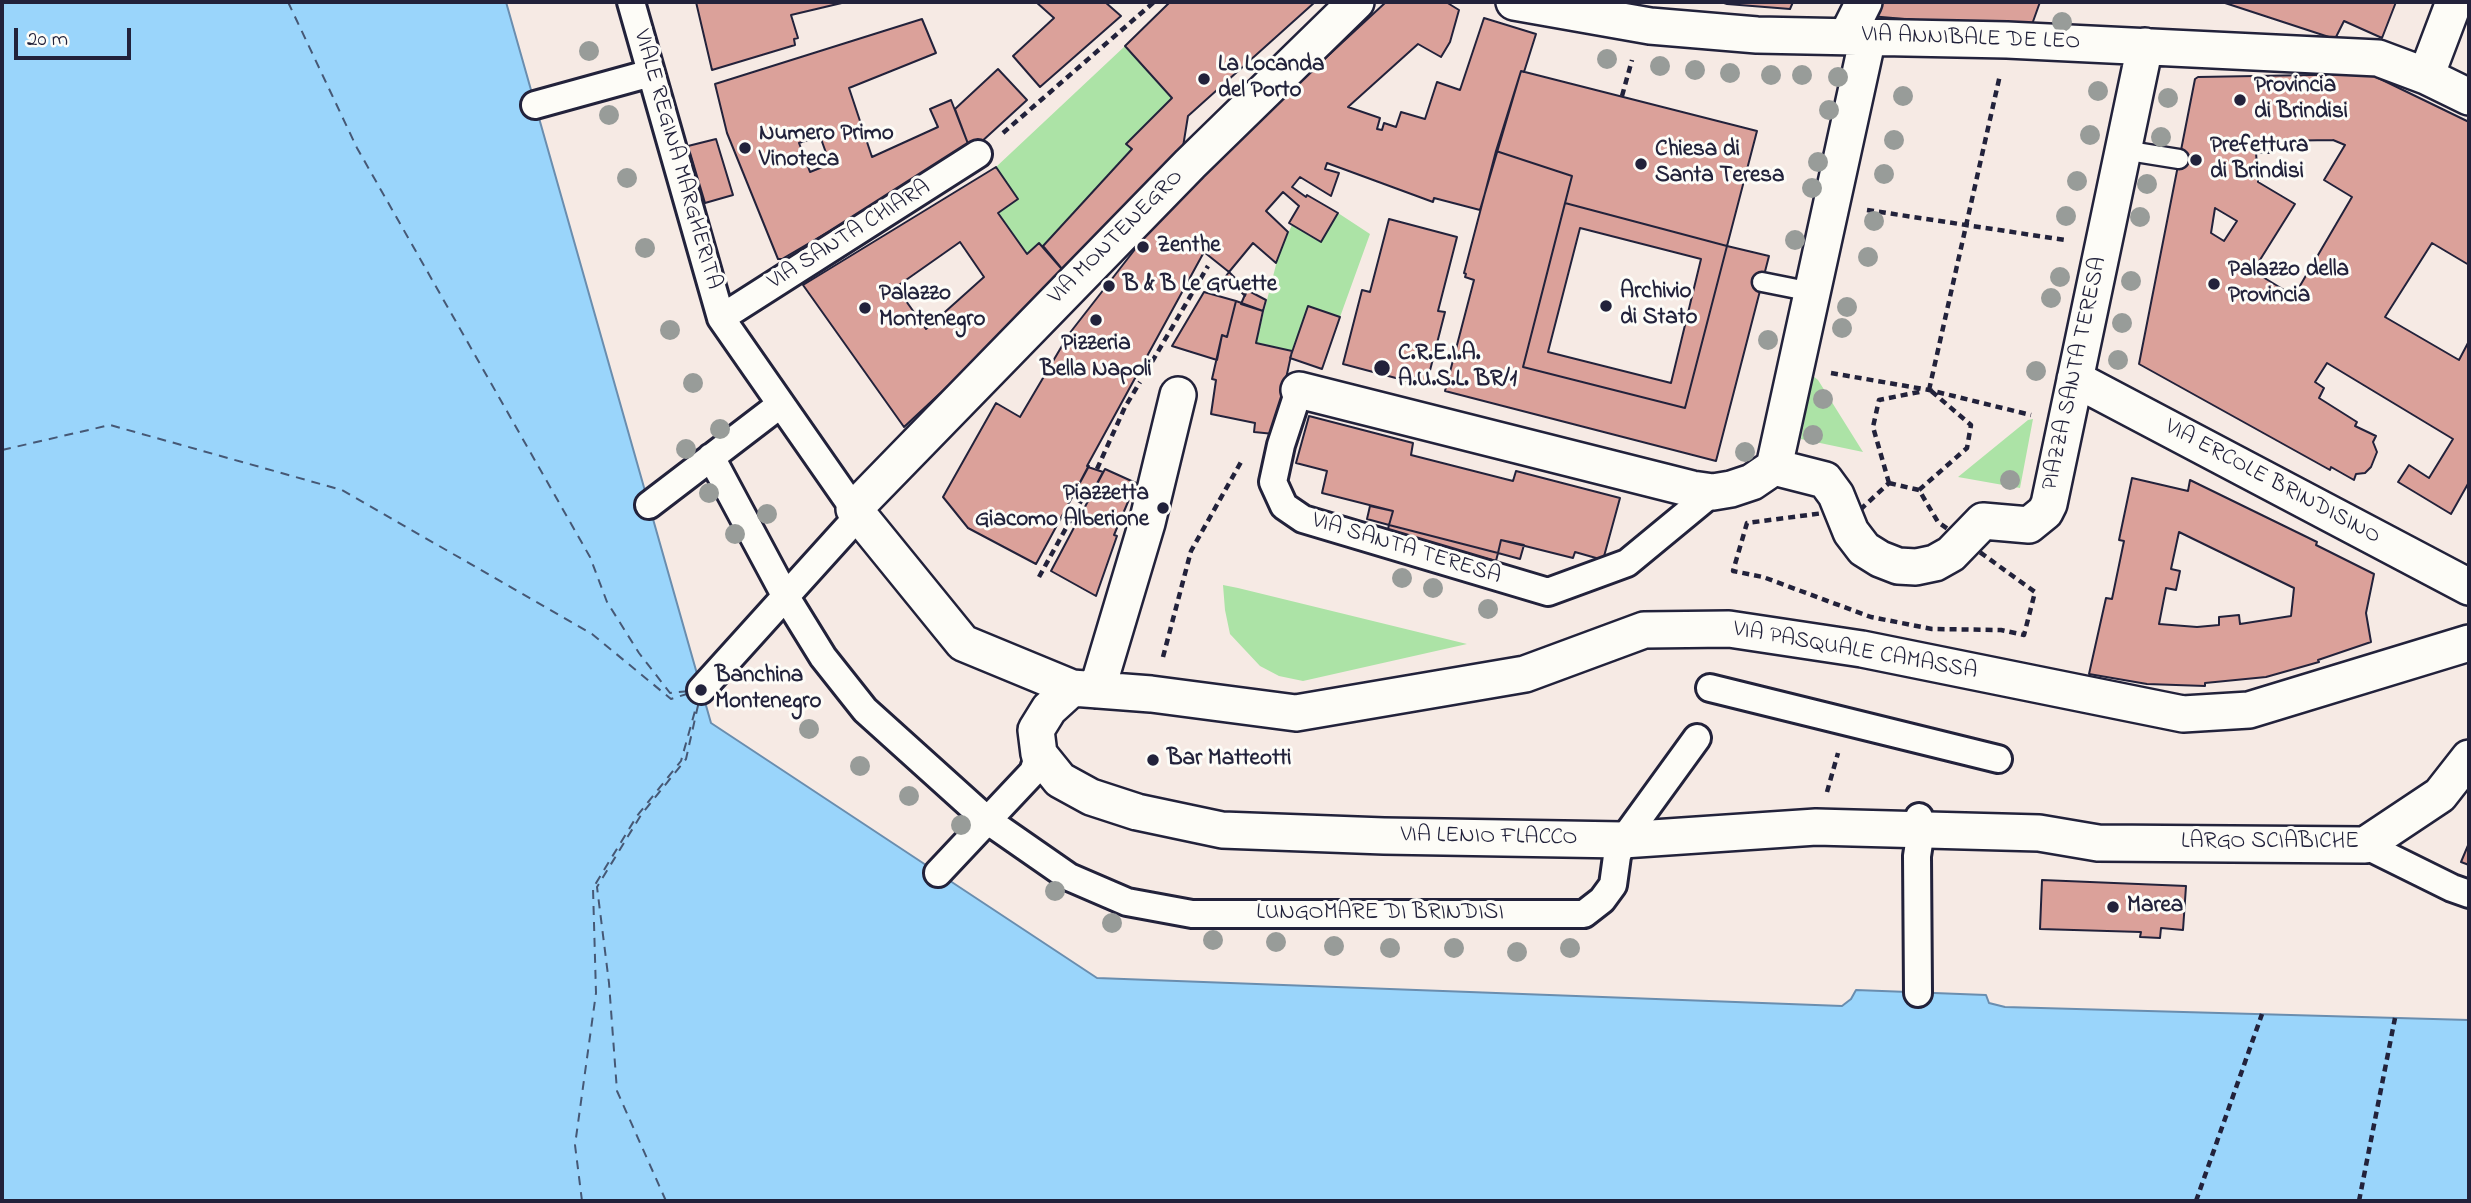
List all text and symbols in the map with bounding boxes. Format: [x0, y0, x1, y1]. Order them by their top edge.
scale bar [18, 14, 135, 58]
street label: VIA ANNIBALE DE LEO [1861, 22, 2081, 58]
text: 20 m [27, 25, 68, 55]
street label: VIALE REGINA MARGHERITA [626, 27, 726, 293]
place label: La Locanda del Porto [1218, 52, 1324, 106]
marker: La Locanda del Porto [1196, 71, 1212, 87]
place label: Provincia di Brindisi [2254, 73, 2348, 127]
marker: Provincia di Brindisi [2232, 92, 2248, 108]
place label: Numero Primo Vinoteca [759, 121, 894, 175]
place label: Prefettura di Brindisi [2210, 133, 2308, 187]
place label: Chiesa di Santa Teresa [1655, 137, 1784, 191]
marker: Numero Primo Vinoteca [737, 140, 753, 156]
marker: Prefettura di Brindisi [2188, 152, 2204, 168]
marker: Chiesa di Santa Teresa [1633, 156, 1649, 172]
street label: VIA MONTENEGRO [1044, 165, 1190, 311]
street label: VIA SANTA CHIARA [764, 175, 936, 297]
place label: Zenthe [1157, 233, 1221, 261]
marker: Zenthe [1135, 239, 1151, 255]
street label: PIAZZA SANTA TERESA [2038, 255, 2114, 493]
place label: Palazzo della Provincia [2228, 257, 2349, 311]
place label: B & B Le Gruette [1123, 272, 1277, 300]
marker: Palazzo della Provincia [2206, 276, 2222, 292]
marker: B & B Le Gruette [1101, 278, 1117, 294]
place label: Archivio di Stato [1620, 279, 1697, 333]
place label: Palazzo Montenegro [879, 281, 985, 335]
marker: Archivio di Stato [1598, 298, 1614, 314]
marker: Palazzo Montenegro [857, 300, 873, 316]
marker: Pizzeria Bella Napoli [1088, 312, 1104, 328]
place label: Pizzeria Bella Napoli [1040, 331, 1152, 385]
place label: C.R.E.I.A. A.U.S.L. BR/1 [1398, 341, 1517, 395]
marker: C.R.E.I.A. A.U.S.L. BR/1 [1372, 358, 1392, 378]
street label: VIA ERCOLE BRINDISINO [2159, 414, 2385, 552]
place label: Piazzetta Giacomo Alberione [975, 481, 1149, 535]
marker: Piazzetta Giacomo Alberione [1155, 500, 1171, 516]
street label: VIA SANTA TERESA [1308, 508, 1504, 592]
street label: VIA PASQUALE CAMASSA [1731, 617, 1979, 687]
place label: Banchina Montenegro [715, 663, 821, 717]
marker: Banchina Montenegro [693, 682, 709, 698]
place label: Bar Matteotti [1167, 746, 1291, 774]
marker: Bar Matteotti [1145, 752, 1161, 768]
street label: VIA LENIO FLACCO [1400, 823, 1578, 853]
street label: LARGO SCIABICHE [2181, 829, 2359, 857]
place label: Marea [2127, 893, 2183, 921]
marker: Marea [2105, 899, 2121, 915]
street label: LUNGOMARE DI BRINDISI [1256, 900, 1504, 928]

